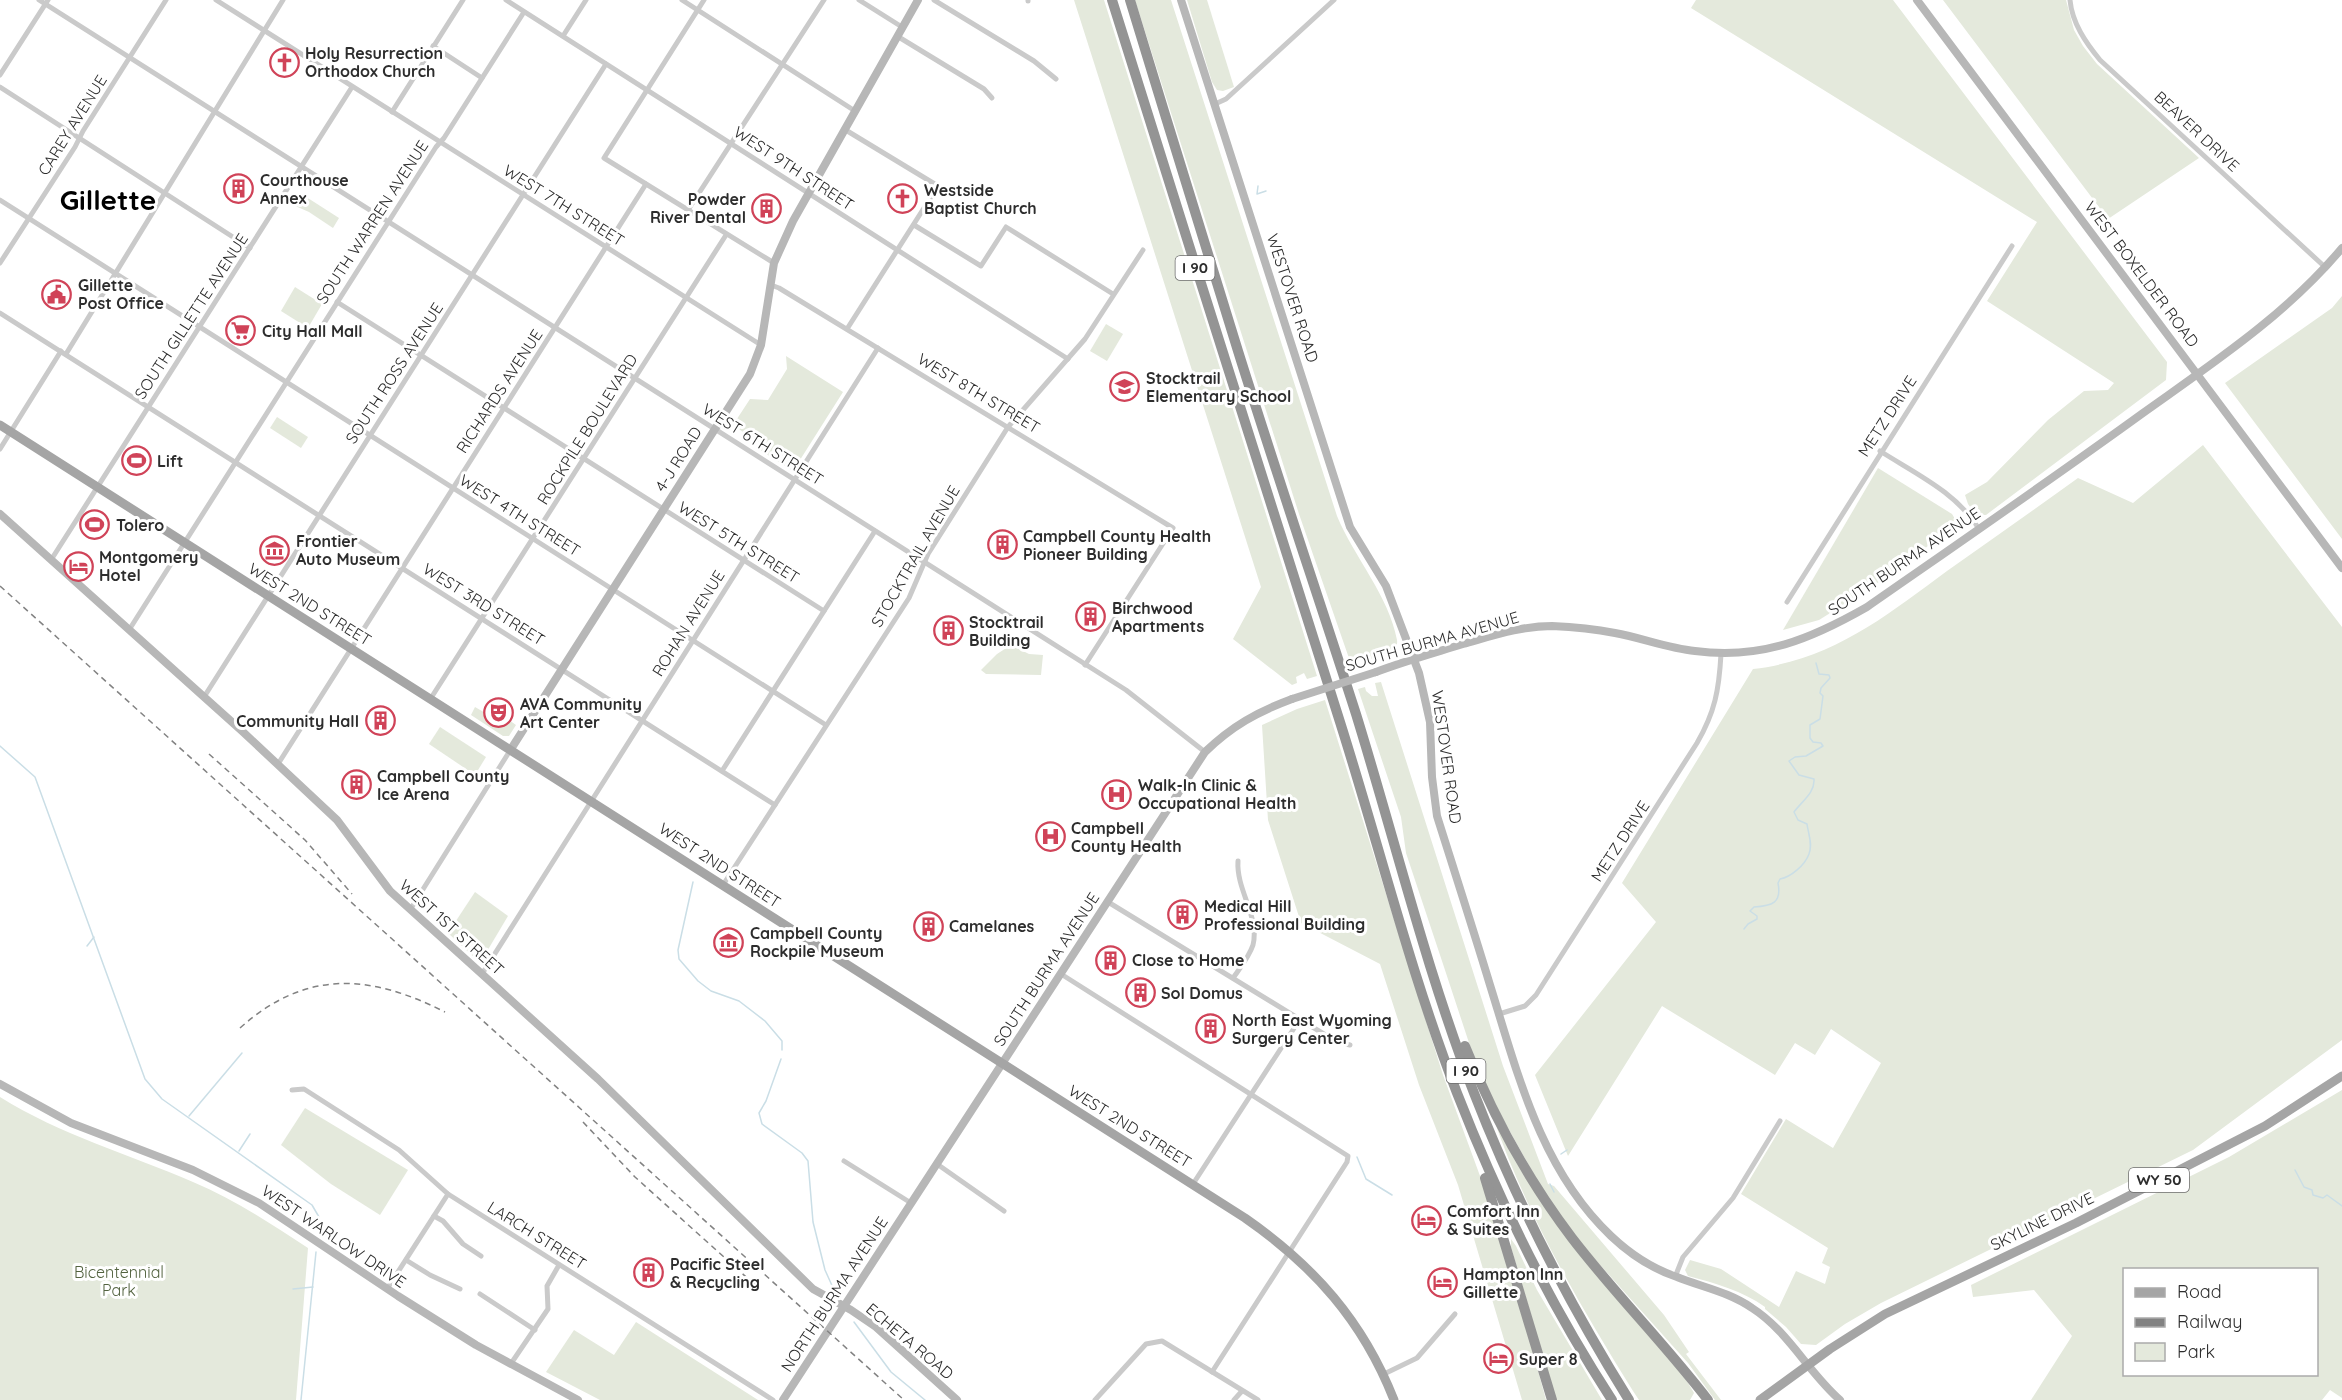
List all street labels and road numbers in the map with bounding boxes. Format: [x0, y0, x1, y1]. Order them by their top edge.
street label: CAREY AVENUE [33, 71, 111, 179]
street label: BEAVER DRIVE [2150, 86, 2244, 176]
street label: WEST 9TH STREET [730, 122, 858, 214]
street label: SOUTH WARREN AVENUE [312, 136, 432, 308]
street label: WEST 7TH STREET [500, 160, 628, 250]
street label: WEST BOXELDER ROAD [2081, 197, 2203, 351]
street label: SOUTH GILLETTE AVENUE [130, 229, 252, 403]
street label: WESTOVER ROAD [1263, 231, 1323, 365]
road number: I 90 [1176, 256, 1214, 280]
street label: SOUTH ROSS AVENUE [341, 299, 447, 447]
street label: RICHARDS AVENUE [452, 325, 546, 457]
street label: WEST 8TH STREET [914, 349, 1044, 438]
street label: ROCKPILE BOULEVARD [532, 350, 642, 508]
street label: METZ DRIVE [1853, 372, 1921, 460]
street label: WEST 6TH STREET [699, 399, 827, 489]
street label: 4-J ROAD [650, 423, 706, 495]
street label: WEST 4TH STREET [456, 470, 584, 560]
street label: STOCKTRAIL AVENUE [866, 482, 964, 630]
street label: WEST 5TH STREET [675, 497, 804, 588]
street label: SOUTH BURMA AVENUE [1824, 503, 1984, 619]
street label: WEST 2ND STREET [245, 558, 375, 650]
street label: WEST 3RD STREET [419, 558, 549, 650]
street label: ROHAN AVENUE [647, 566, 729, 680]
street label: SOUTH BURMA AVENUE [1343, 607, 1521, 675]
street label: WESTOVER ROAD [1428, 689, 1466, 825]
street label: METZ DRIVE [1586, 797, 1654, 885]
street label: WEST 2ND STREET [655, 818, 785, 912]
street label: WEST 1ST STREET [396, 875, 509, 979]
street label: SOUTH BURMA AVENUE [989, 888, 1103, 1050]
road number: I 90 [1446, 1059, 1486, 1083]
street label: WEST 2ND STREET [1065, 1080, 1195, 1172]
road number: WY 50 [2129, 1168, 2189, 1192]
street label: WEST WARLOW DRIVE [258, 1180, 410, 1292]
street label: SKYLINE DRIVE [1987, 1187, 2097, 1255]
street label: LARCH STREET [484, 1197, 590, 1274]
street label: NORTH BURMA AVENUE [776, 1213, 892, 1375]
street label: ECHETA ROAD [862, 1299, 958, 1383]

